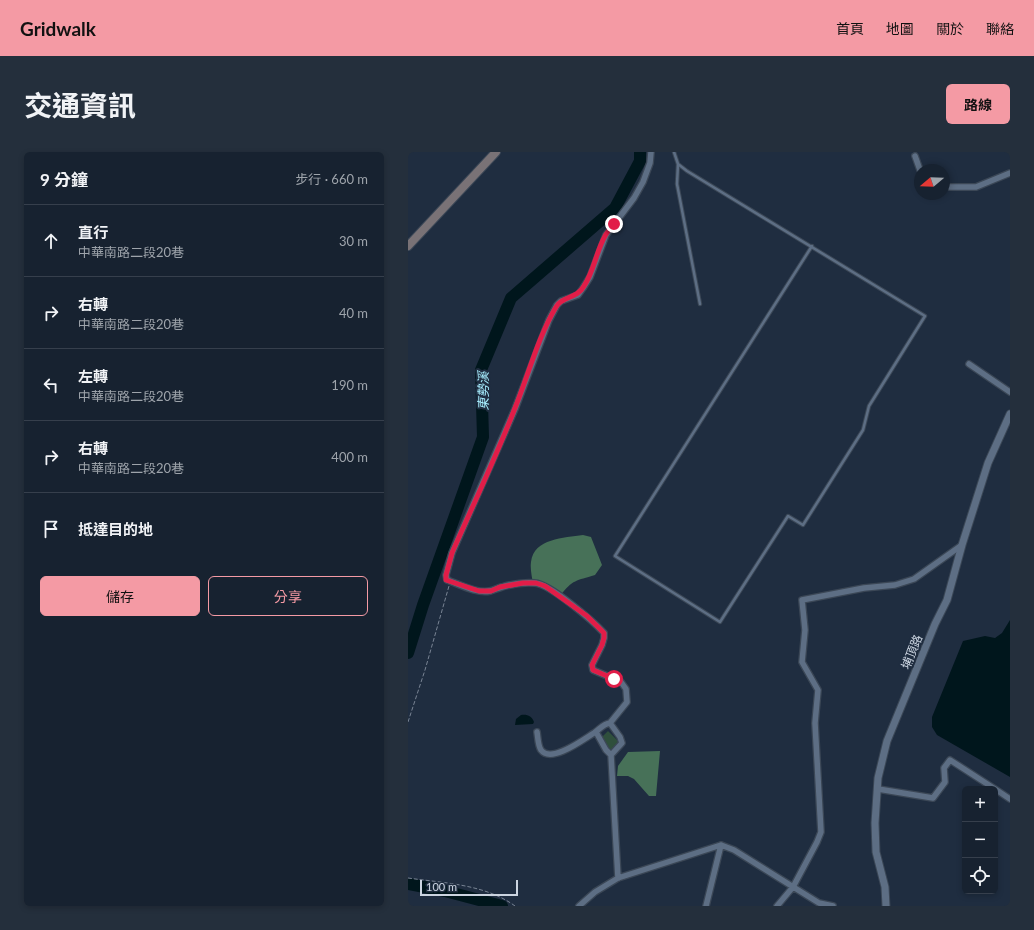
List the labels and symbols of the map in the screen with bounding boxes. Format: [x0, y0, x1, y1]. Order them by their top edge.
north arrow [914, 164, 950, 200]
route end [605, 215, 623, 233]
water label: 東勢溪 [475, 370, 491, 411]
street label: 埔頂路 [898, 632, 925, 671]
route start [605, 670, 623, 688]
scale bar [420, 878, 518, 897]

